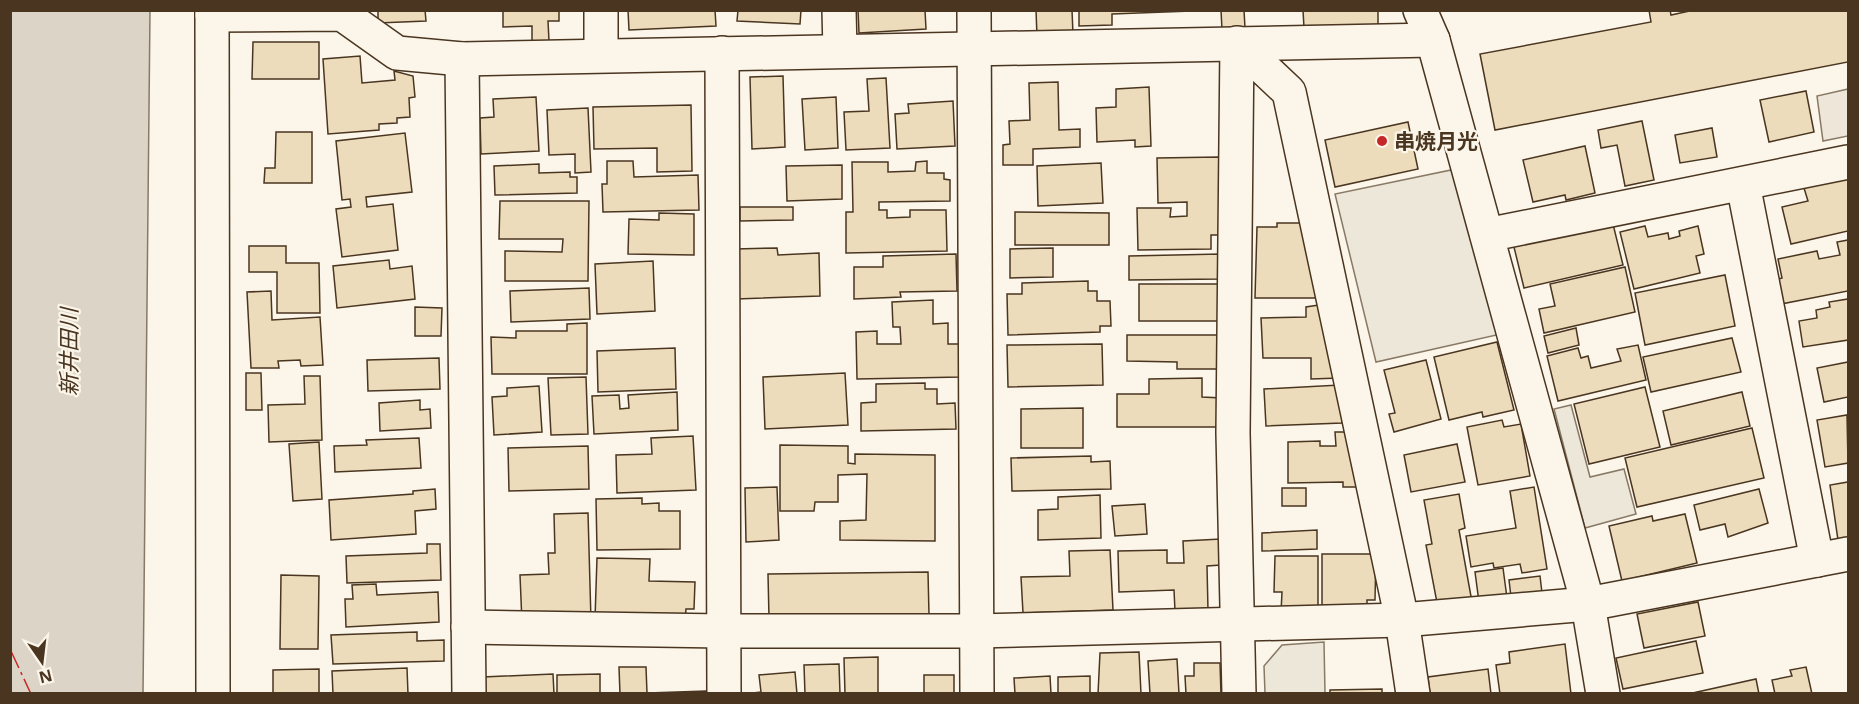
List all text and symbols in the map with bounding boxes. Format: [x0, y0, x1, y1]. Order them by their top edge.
place label: 串焼月光 [1394, 127, 1478, 155]
marker: 串焼月光 [1375, 134, 1389, 148]
water label: 新井田川 [53, 306, 83, 396]
north arrow [12, 632, 72, 692]
text: N [37, 664, 55, 689]

